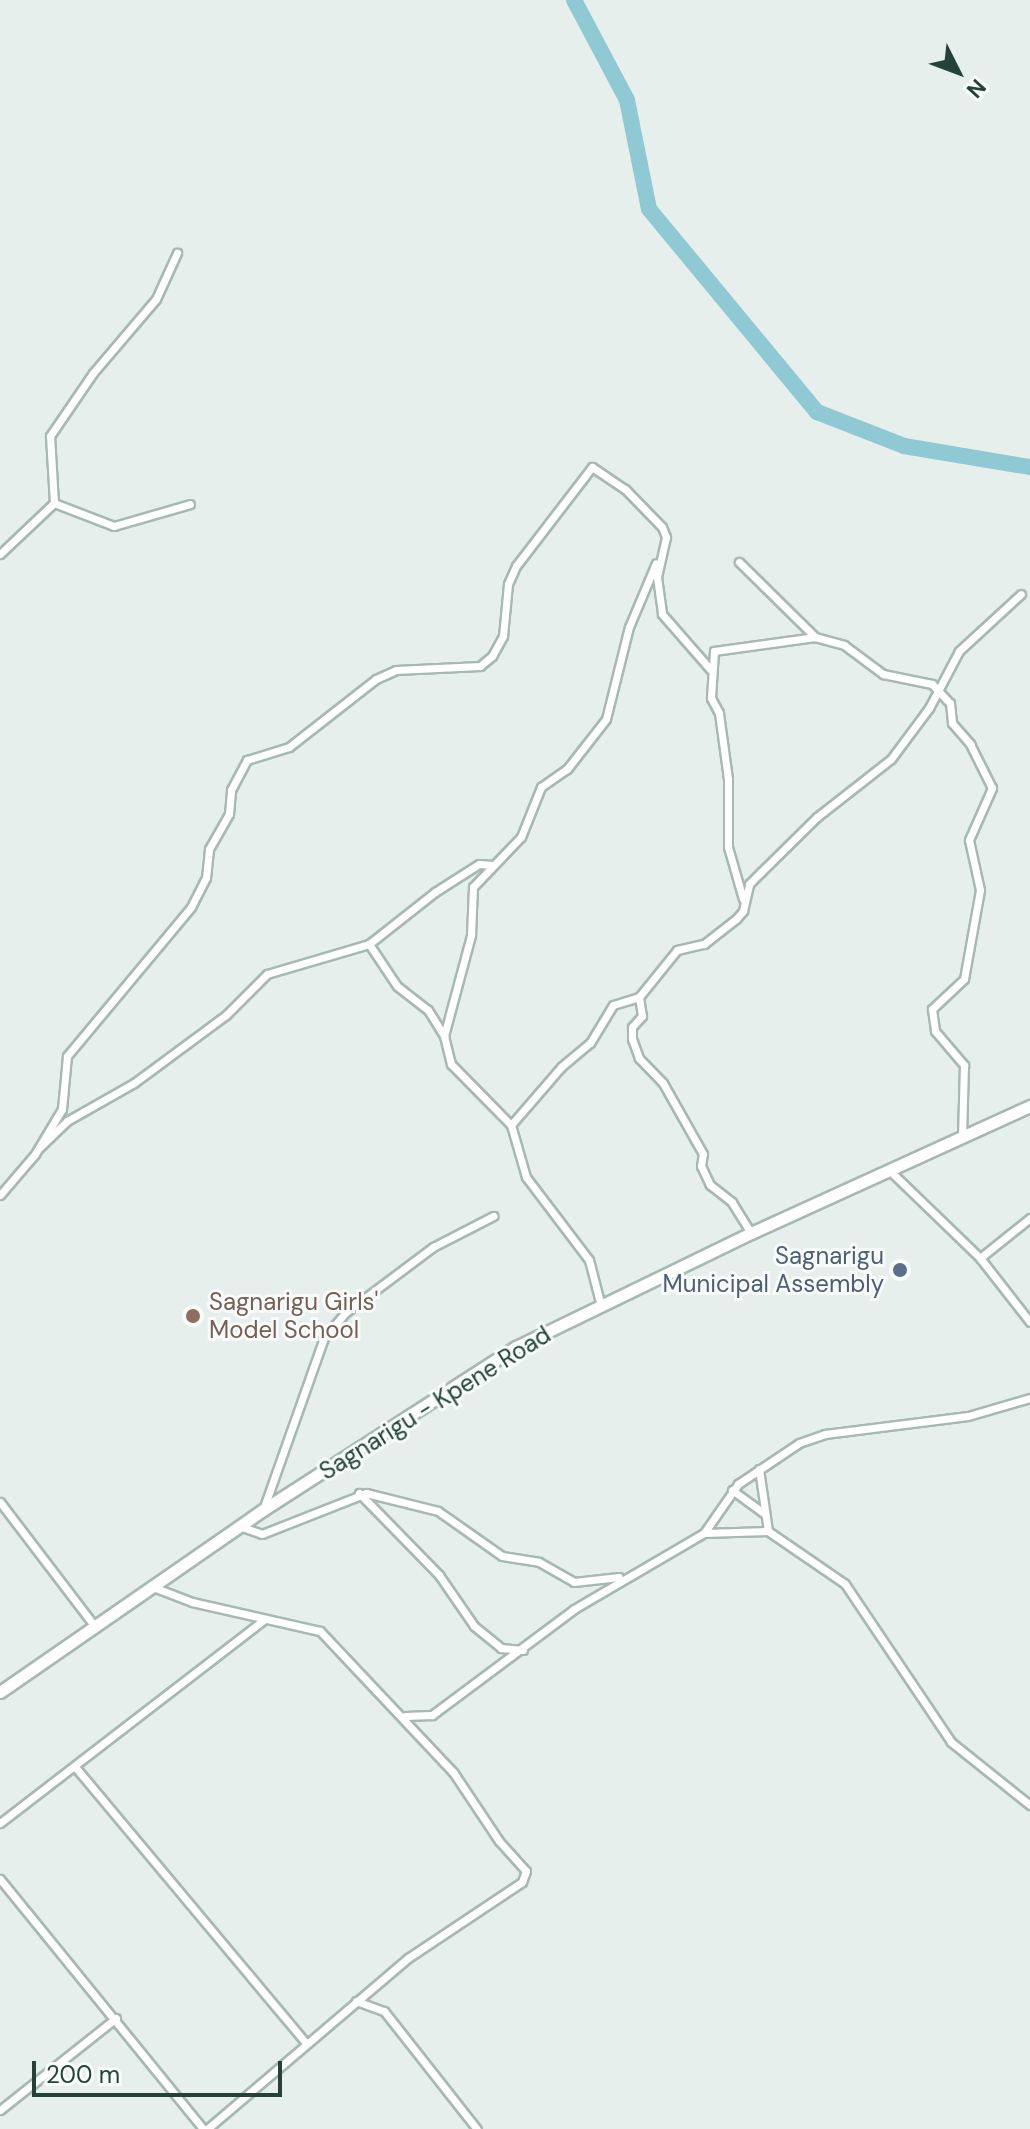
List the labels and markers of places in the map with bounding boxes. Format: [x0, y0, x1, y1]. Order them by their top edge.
place label: Sagnarigu Municipal Assembly [662, 1242, 884, 1298]
marker: Sagnarigu Municipal Assembly [891, 1261, 909, 1279]
place label: Sagnarigu Girls' Model School [209, 1288, 378, 1344]
marker: Sagnarigu Girls' Model School [184, 1307, 202, 1325]

